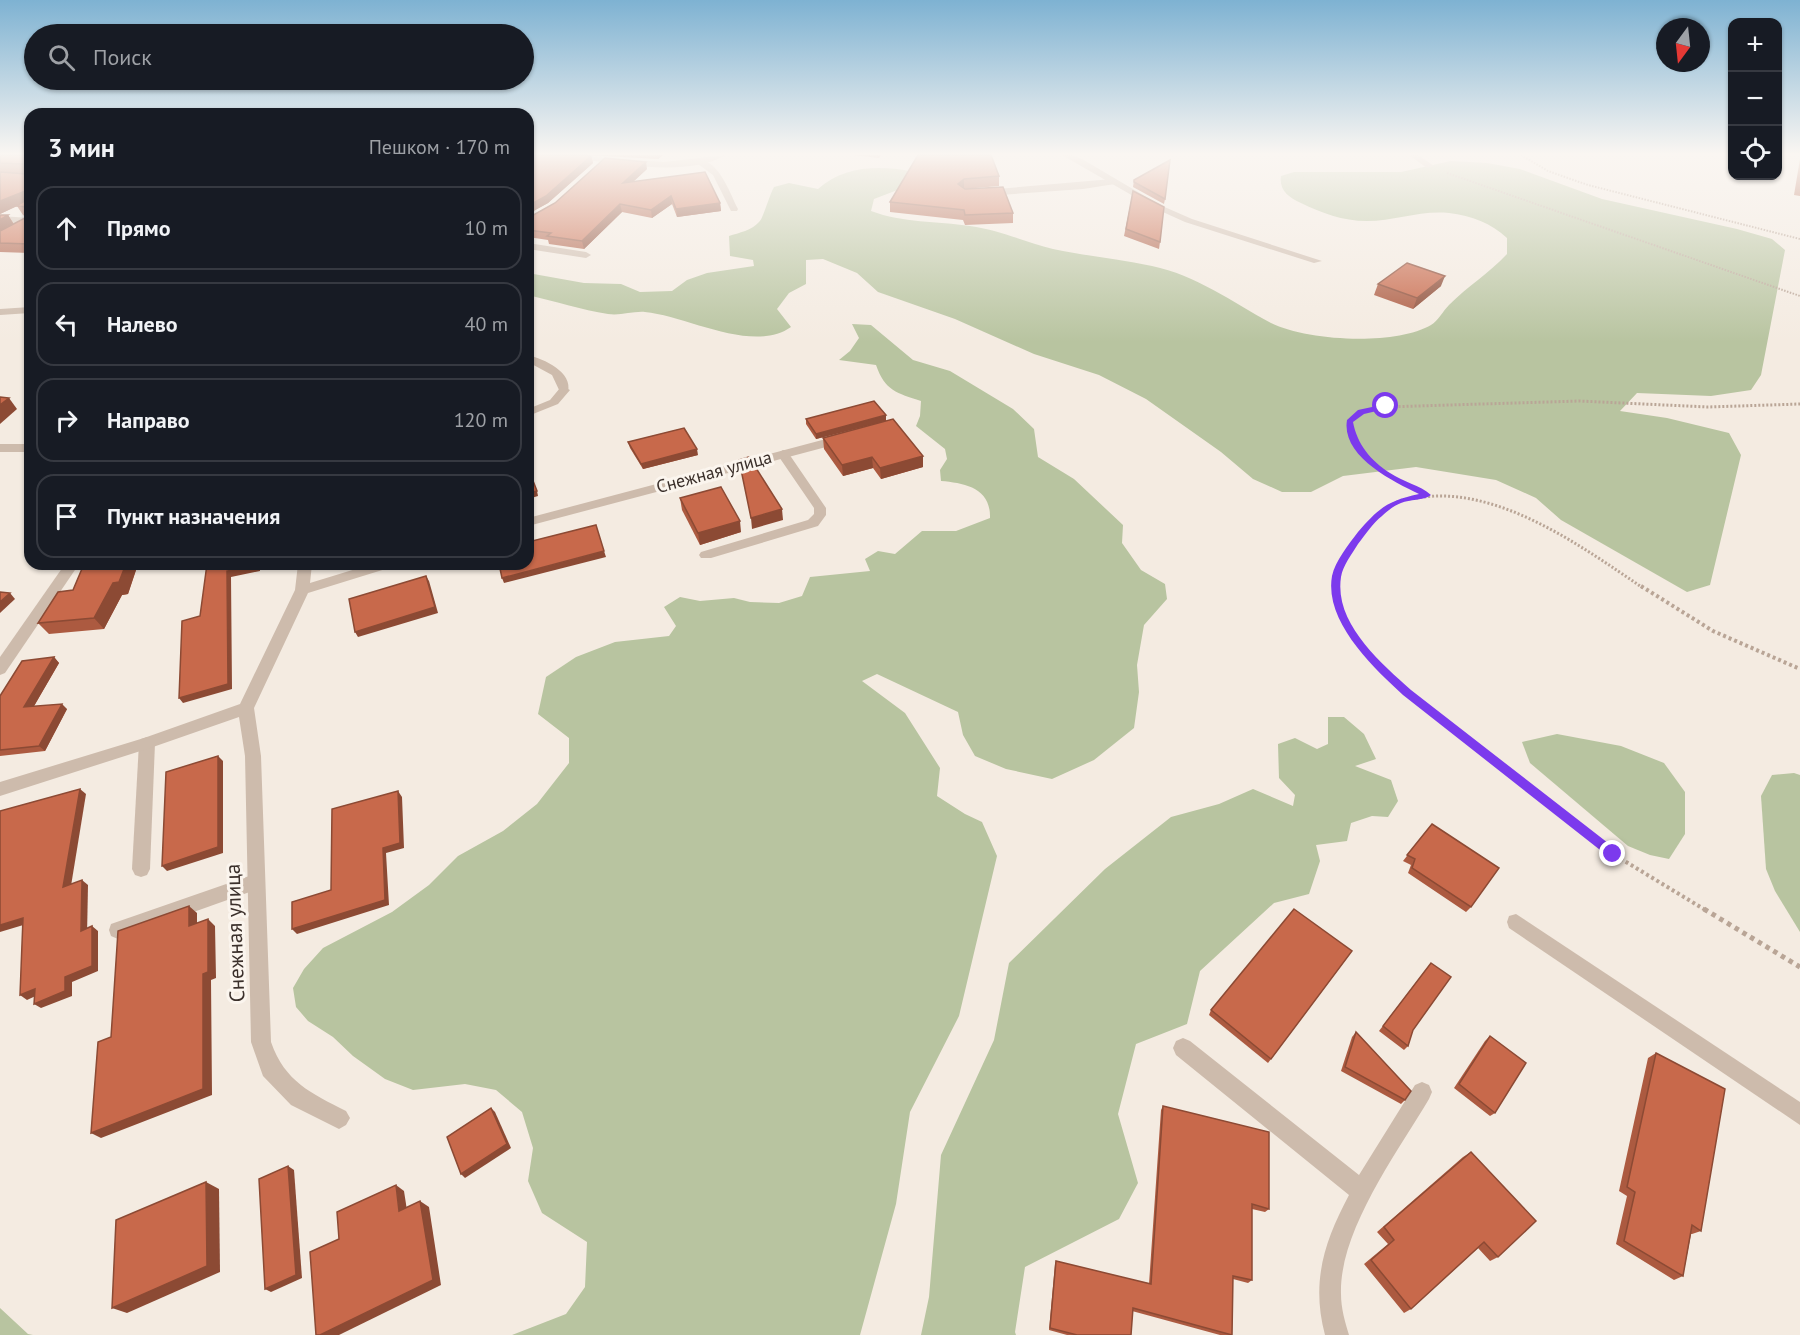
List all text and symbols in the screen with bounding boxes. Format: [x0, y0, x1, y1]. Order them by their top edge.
north arrow [1656, 18, 1710, 72]
map controls [1728, 18, 1782, 180]
button: + [1728, 18, 1782, 72]
search box [24, 24, 534, 90]
icon: search [45, 41, 78, 74]
text: Поиск [93, 43, 152, 71]
button: − [1728, 72, 1782, 126]
button: locate [1728, 126, 1782, 180]
text: 3 мин [48, 131, 115, 164]
text: Пешком · 170 m [369, 134, 510, 160]
icon: ahead [50, 212, 83, 245]
text: Прямо [107, 214, 170, 242]
text: 10 m [465, 215, 508, 241]
icon: left [50, 308, 83, 341]
text: Налево [107, 310, 178, 338]
text: 40 m [465, 311, 508, 337]
route start [1372, 392, 1398, 418]
icon: right [50, 404, 83, 437]
text: Направо [107, 406, 190, 434]
text: 120 m [454, 407, 508, 433]
street label: Снежная улица [654, 445, 774, 498]
icon: arrive [50, 500, 83, 533]
text: Пункт назначения [107, 502, 280, 530]
route end [1599, 840, 1625, 866]
street label: Снежная улица [219, 863, 250, 1003]

